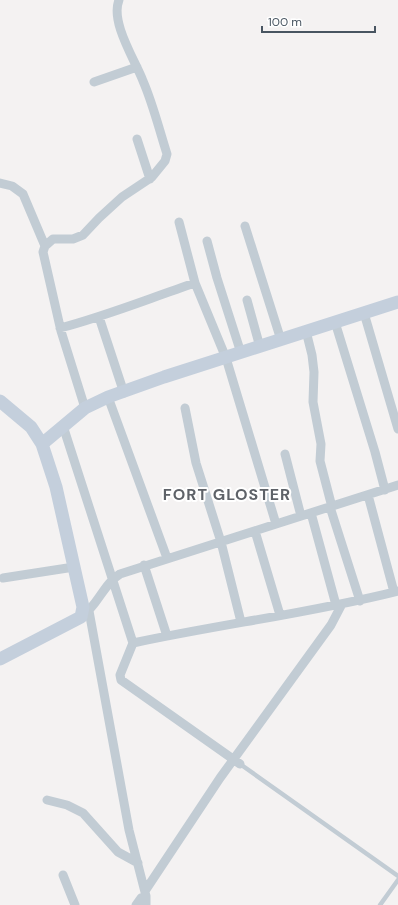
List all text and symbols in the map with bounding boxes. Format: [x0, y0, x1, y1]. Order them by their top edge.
scale bar [262, 8, 375, 34]
text: 100 m [268, 14, 302, 30]
district label: FORT GLOSTER [163, 484, 291, 505]

